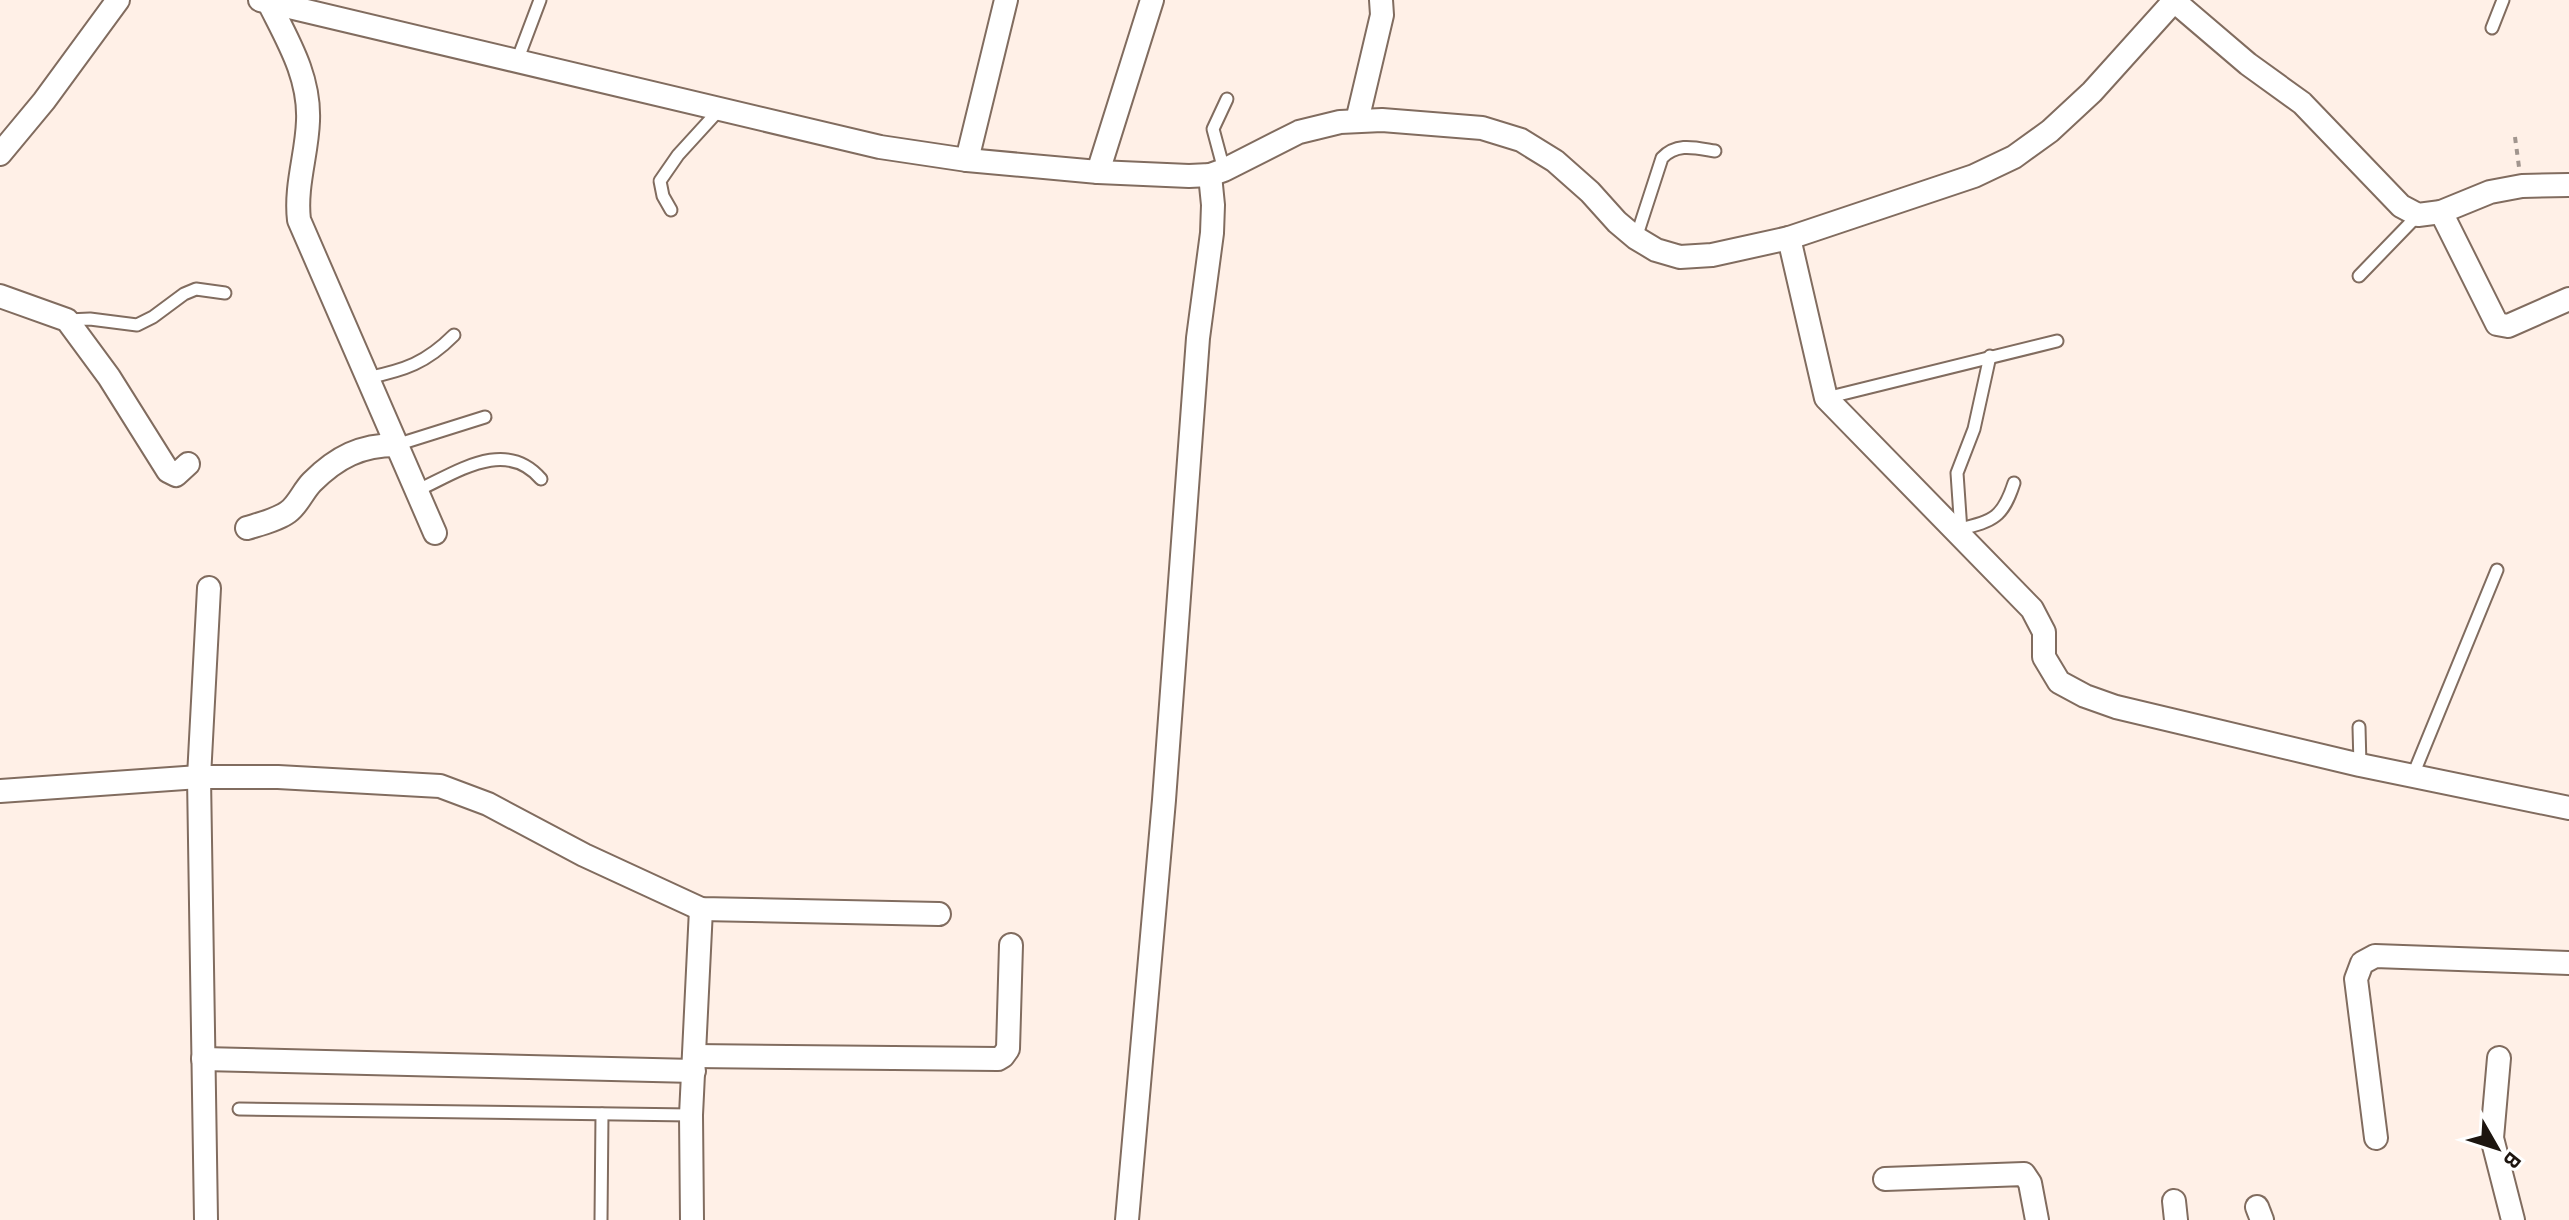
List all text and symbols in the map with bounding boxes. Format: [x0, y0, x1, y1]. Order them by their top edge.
north arrow [2457, 1108, 2537, 1188]
text: B [2497, 1146, 2528, 1175]

